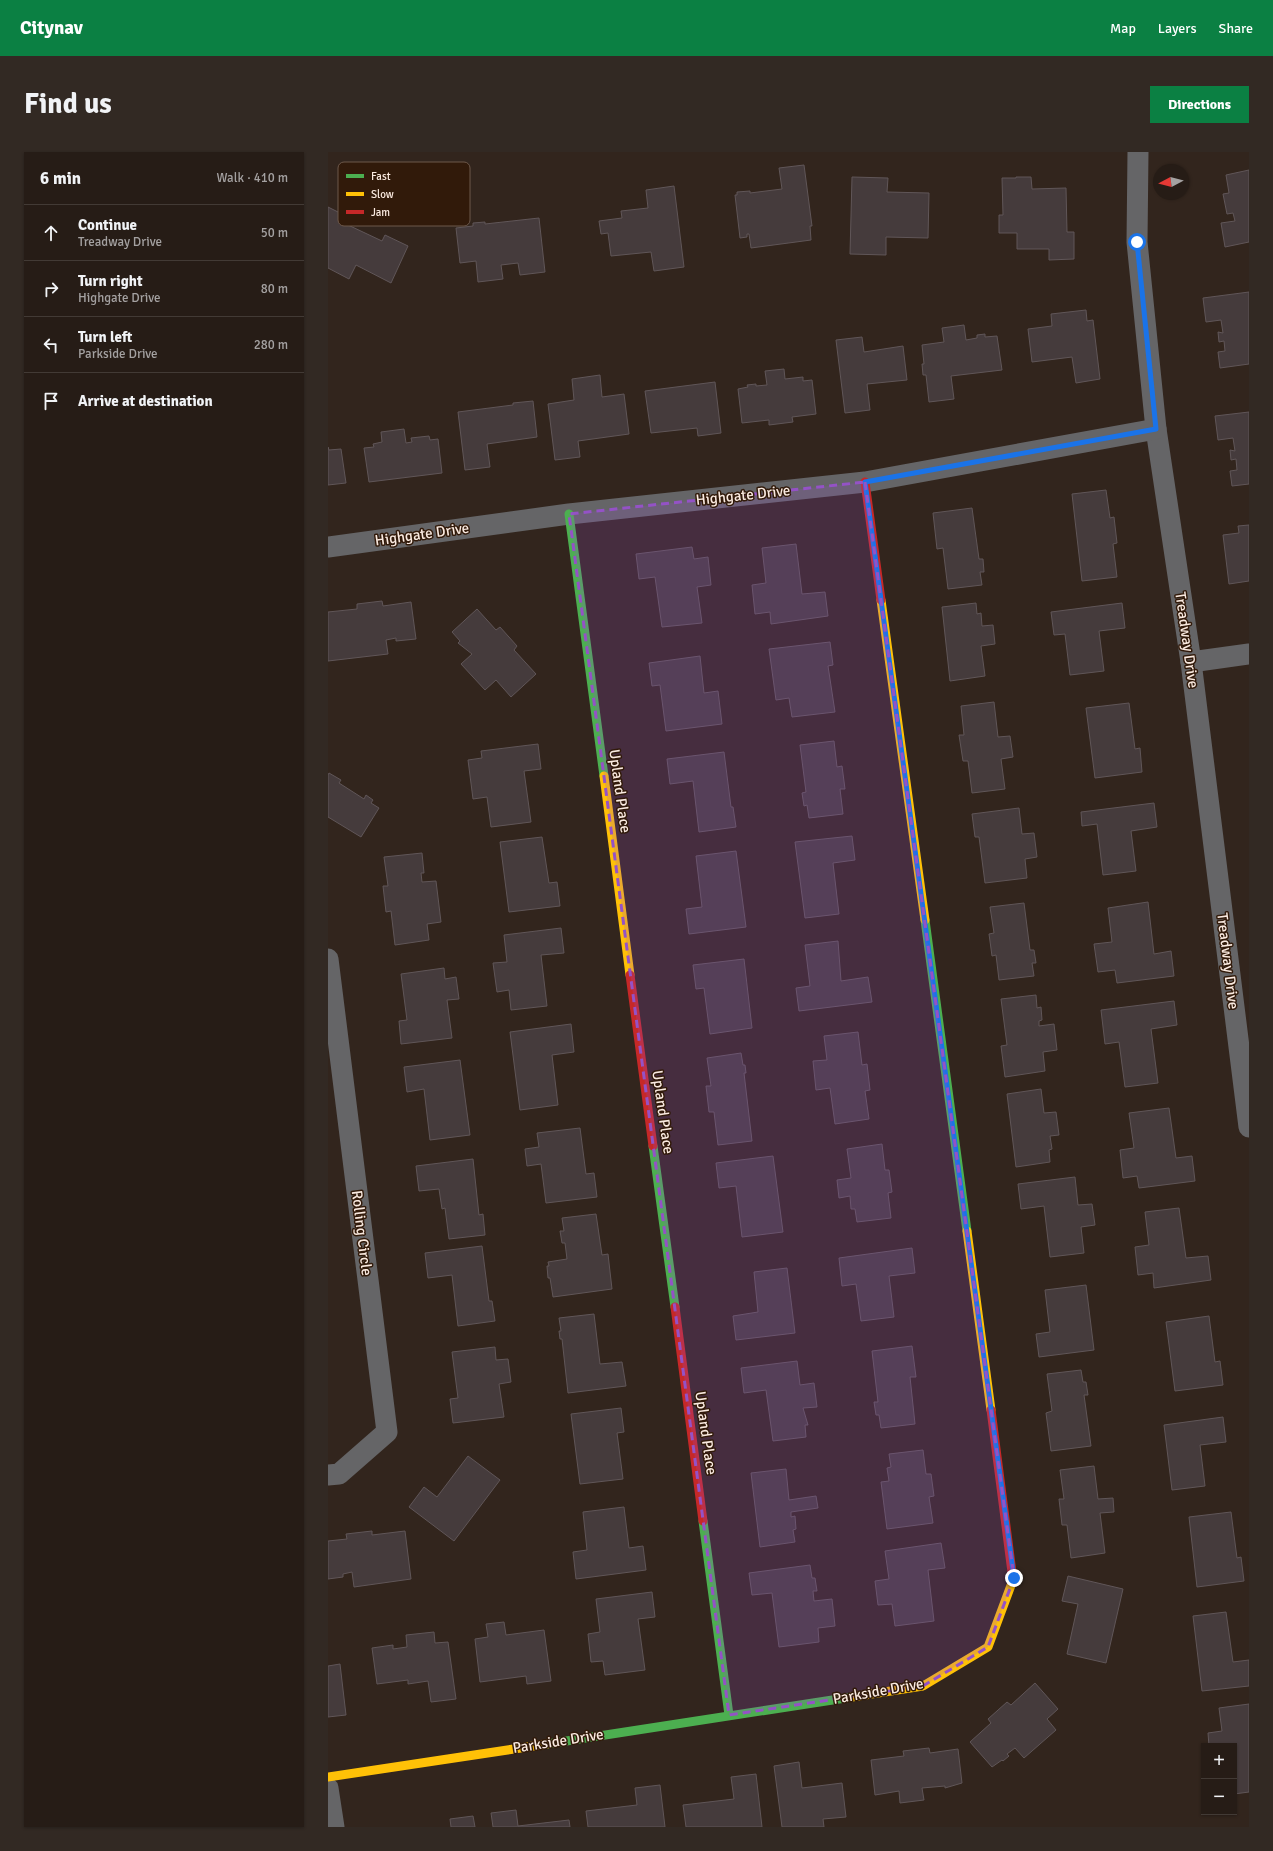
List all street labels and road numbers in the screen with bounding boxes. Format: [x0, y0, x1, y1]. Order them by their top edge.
street label: Highgate Drive [695, 481, 791, 509]
street label: Highgate Drive [374, 518, 470, 550]
street label: Treadway Drive [1171, 591, 1203, 689]
street label: Upland Place [605, 748, 635, 834]
street label: Treadway Drive [1213, 912, 1243, 1010]
street label: Upland Place [648, 1069, 678, 1155]
street label: Rolling Circle [348, 1189, 376, 1277]
street label: Upland Place [691, 1390, 721, 1476]
street label: Parkside Drive [831, 1674, 925, 1708]
street label: Parkside Drive [511, 1725, 605, 1757]

